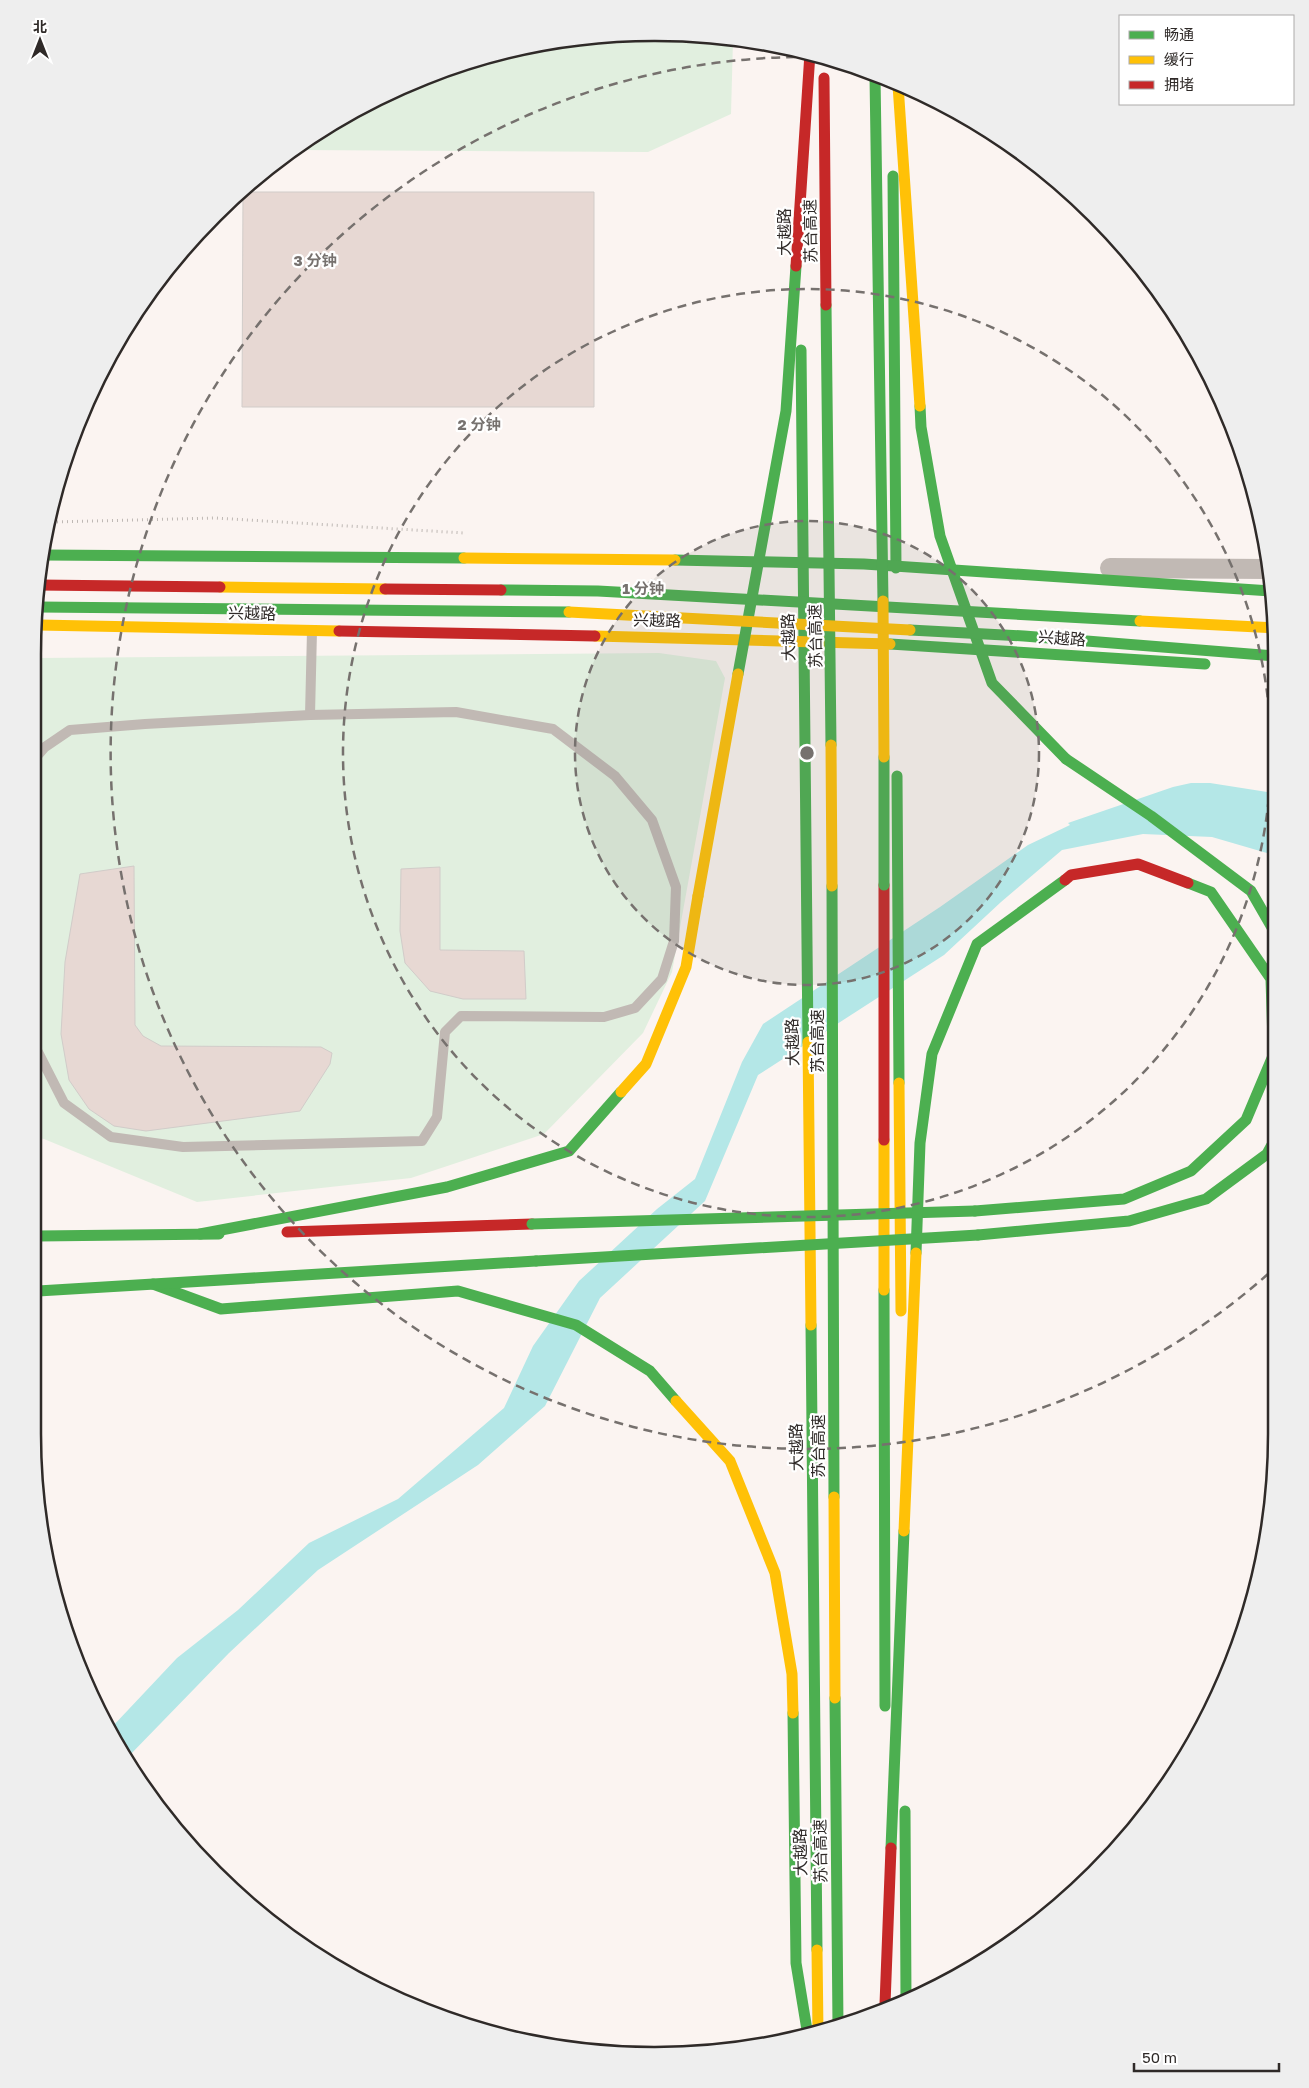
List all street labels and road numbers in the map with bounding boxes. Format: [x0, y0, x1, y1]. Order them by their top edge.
street label: 苏台高速 [799, 199, 821, 263]
street label: 大越路 [774, 208, 794, 256]
street label: 兴越路 [228, 603, 276, 623]
street label: 苏台高速 [804, 604, 826, 668]
street label: 兴越路 [633, 610, 681, 630]
street label: 大越路 [778, 613, 798, 661]
street label: 兴越路 [1037, 626, 1087, 650]
street label: 苏台高速 [807, 1009, 827, 1073]
street label: 大越路 [782, 1018, 802, 1066]
street label: 苏台高速 [808, 1414, 828, 1478]
street label: 大越路 [786, 1423, 806, 1471]
street label: 苏台高速 [809, 1819, 831, 1883]
street label: 大越路 [790, 1828, 810, 1876]

